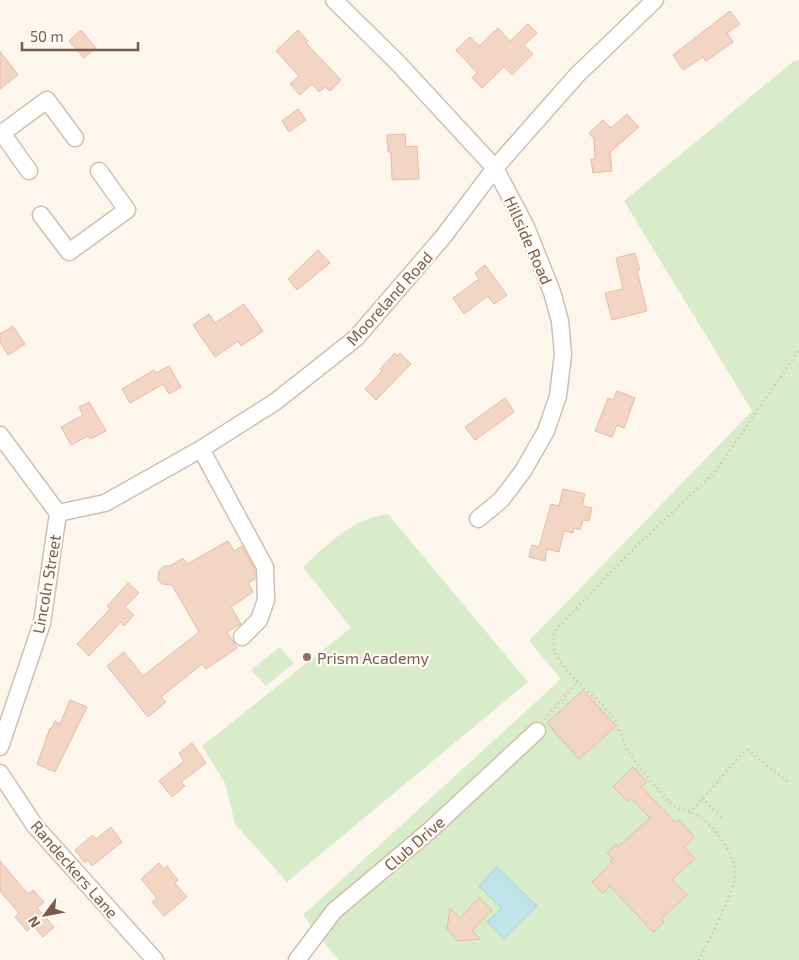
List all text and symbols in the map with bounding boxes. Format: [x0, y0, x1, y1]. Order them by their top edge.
scale bar [22, 20, 139, 52]
text: 50 m [30, 27, 64, 45]
street label: Hillside Road [501, 193, 557, 287]
street label: Mooreland Road [342, 247, 436, 349]
street label: Lincoln Street [28, 533, 64, 635]
place label: Prism Academy [317, 648, 429, 667]
marker: Prism Academy [301, 651, 313, 663]
street label: Club Drive [380, 812, 448, 874]
street label: Randeckers Lane [27, 816, 123, 922]
north arrow [20, 890, 70, 940]
text: N [24, 913, 43, 931]

